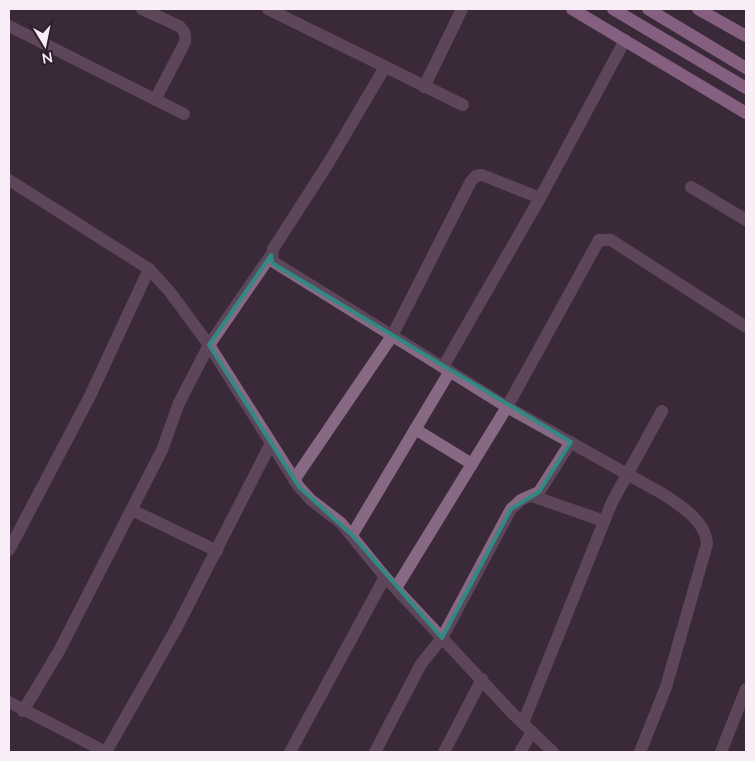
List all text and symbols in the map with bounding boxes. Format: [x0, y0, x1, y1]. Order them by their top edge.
north arrow [20, 20, 70, 70]
text: N [41, 49, 54, 68]

